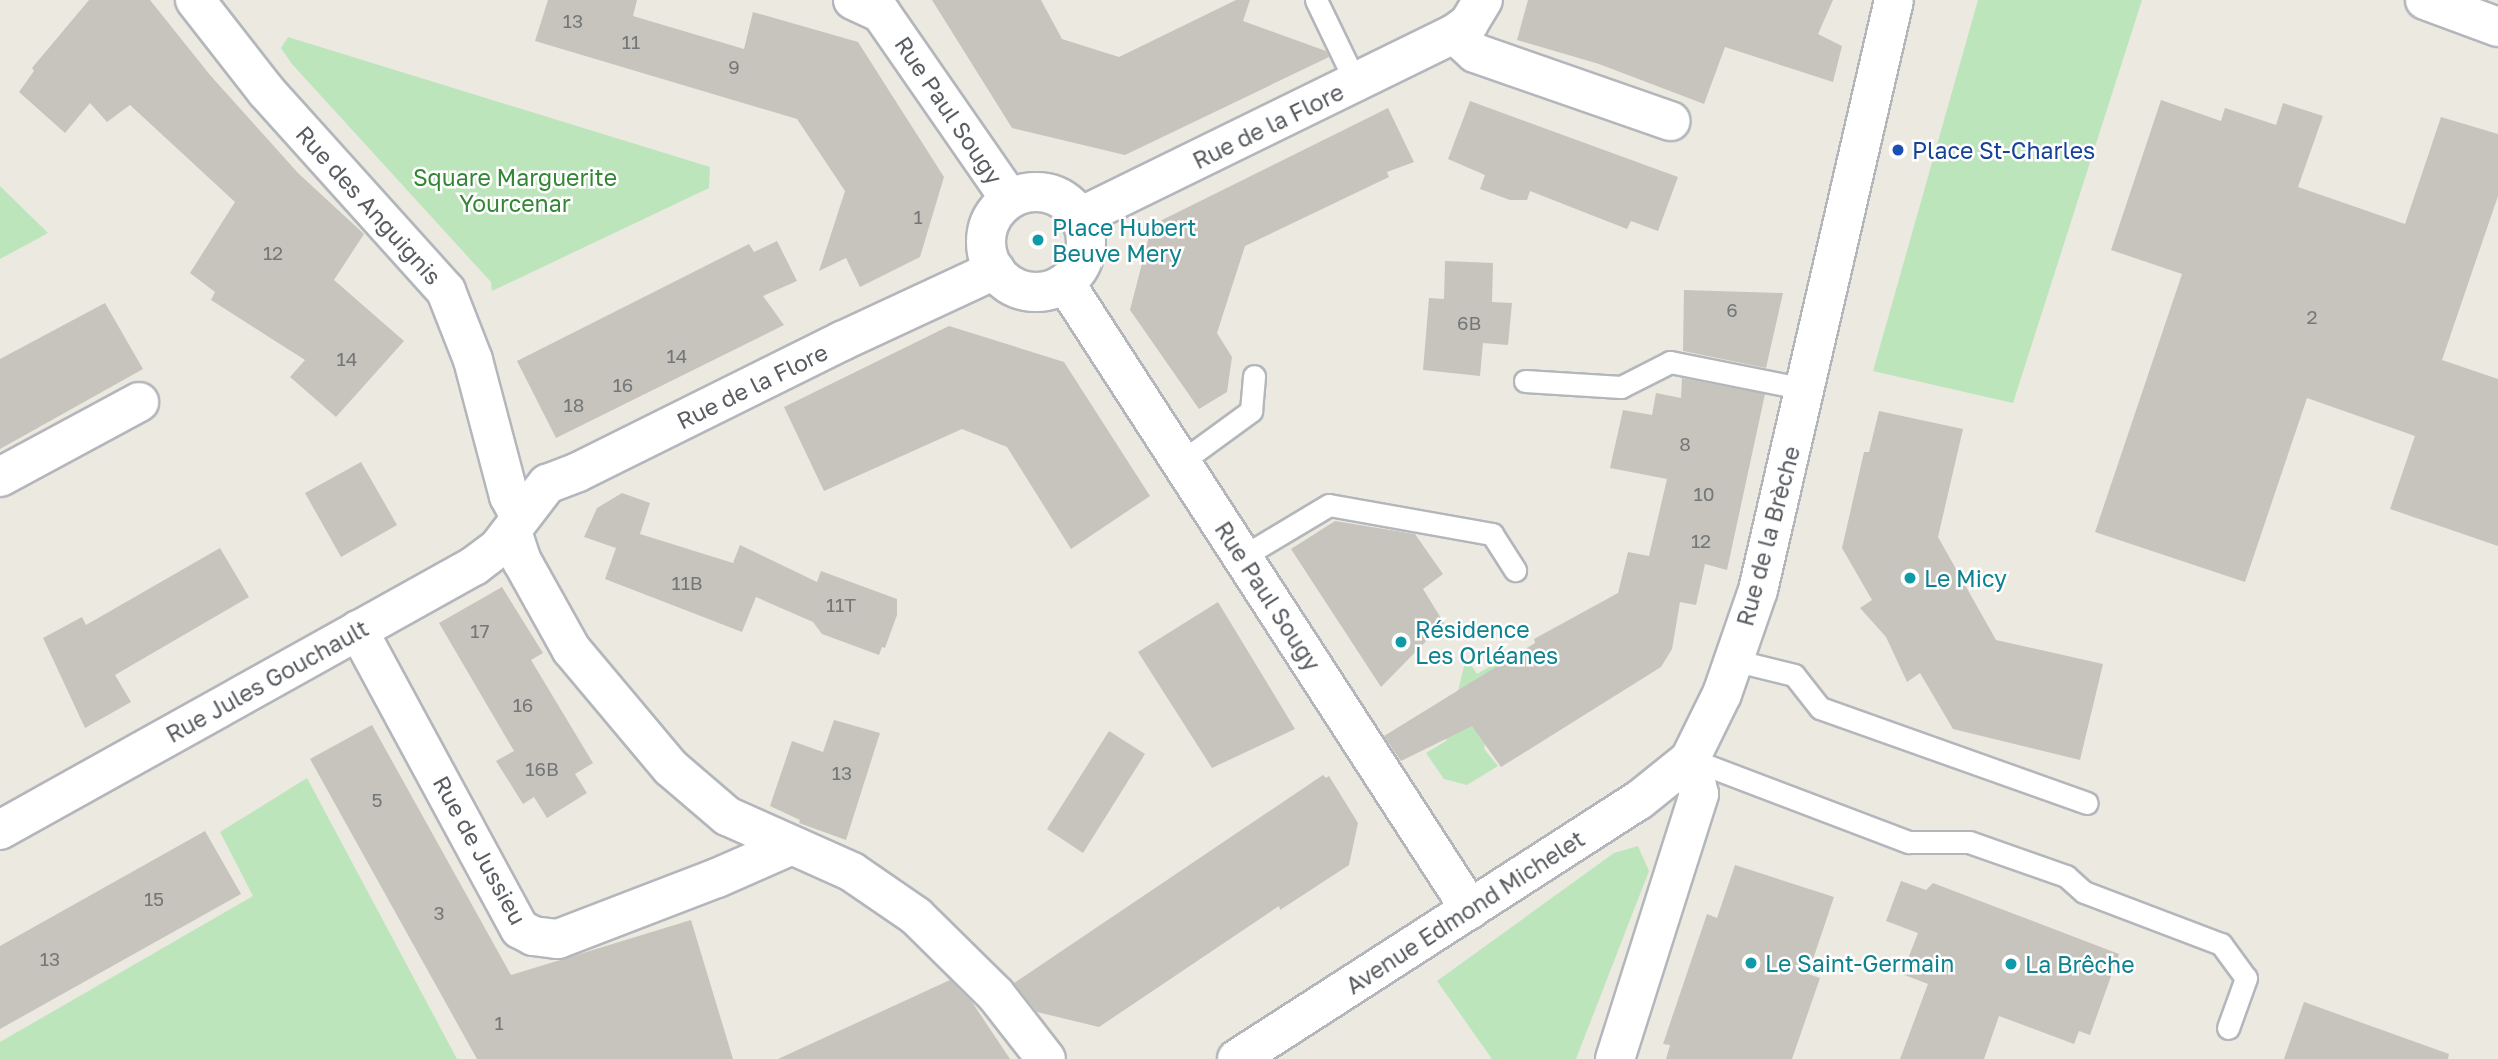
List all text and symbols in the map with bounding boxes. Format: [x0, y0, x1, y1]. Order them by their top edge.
house number: 13 [563, 10, 583, 32]
house number: 11 [622, 31, 640, 53]
street label: Rue Paul Sougy [889, 31, 1009, 189]
house number: 9 [728, 56, 740, 78]
street label: Rue de la Flore [1188, 78, 1348, 174]
street label: Rue des Anguignis [290, 120, 448, 290]
place label: Place St-Charles [1912, 136, 2095, 164]
marker: Place St-Charles [1890, 142, 1906, 158]
park label: Square Marguerite Yourcenar [413, 163, 617, 217]
house number: 1 [913, 206, 923, 228]
place label: Place Hubert Beuve Mery [1052, 213, 1197, 267]
marker: Place Hubert Beuve Mery [1030, 232, 1046, 248]
house number: 12 [263, 242, 283, 264]
house number: 6 [1726, 299, 1738, 321]
house number: 2 [2306, 306, 2318, 328]
house number: 6B [1457, 312, 1481, 334]
street label: Rue de la Flore [672, 338, 832, 434]
house number: 14 [667, 345, 687, 367]
house number: 14 [337, 348, 357, 370]
house number: 16 [613, 374, 633, 396]
house number: 18 [564, 394, 584, 416]
house number: 8 [1679, 433, 1691, 455]
street label: Rue de la Brèche [1731, 443, 1805, 629]
house number: 10 [1694, 483, 1714, 505]
street label: Rue Paul Sougy [1209, 516, 1327, 676]
house number: 12 [1691, 530, 1711, 552]
place label: Le Micy [1924, 564, 2007, 592]
marker: Le Micy [1902, 570, 1918, 586]
house number: 11B [671, 572, 703, 594]
house number: 11T [826, 594, 856, 616]
street label: Rue Jules Gouchault [161, 614, 373, 748]
place label: Résidence Les Orléanes [1415, 615, 1558, 669]
house number: 17 [470, 620, 490, 642]
marker: Résidence Les Orléanes [1393, 634, 1409, 650]
house number: 16 [513, 694, 533, 716]
house number: 16B [525, 758, 559, 780]
house number: 13 [832, 762, 852, 784]
street label: Rue de Jussieu [428, 771, 532, 929]
house number: 5 [371, 789, 383, 811]
street label: Avenue Edmond Michelet [1341, 825, 1589, 999]
house number: 15 [144, 888, 164, 910]
house number: 3 [433, 902, 445, 924]
house number: 13 [40, 948, 60, 970]
place label: Le Saint-Germain [1765, 949, 1954, 977]
place label: La Brêche [2025, 950, 2135, 978]
marker: Le Saint-Germain [1743, 955, 1759, 971]
marker: La Brêche [2003, 956, 2019, 972]
house number: 1 [494, 1012, 504, 1034]

